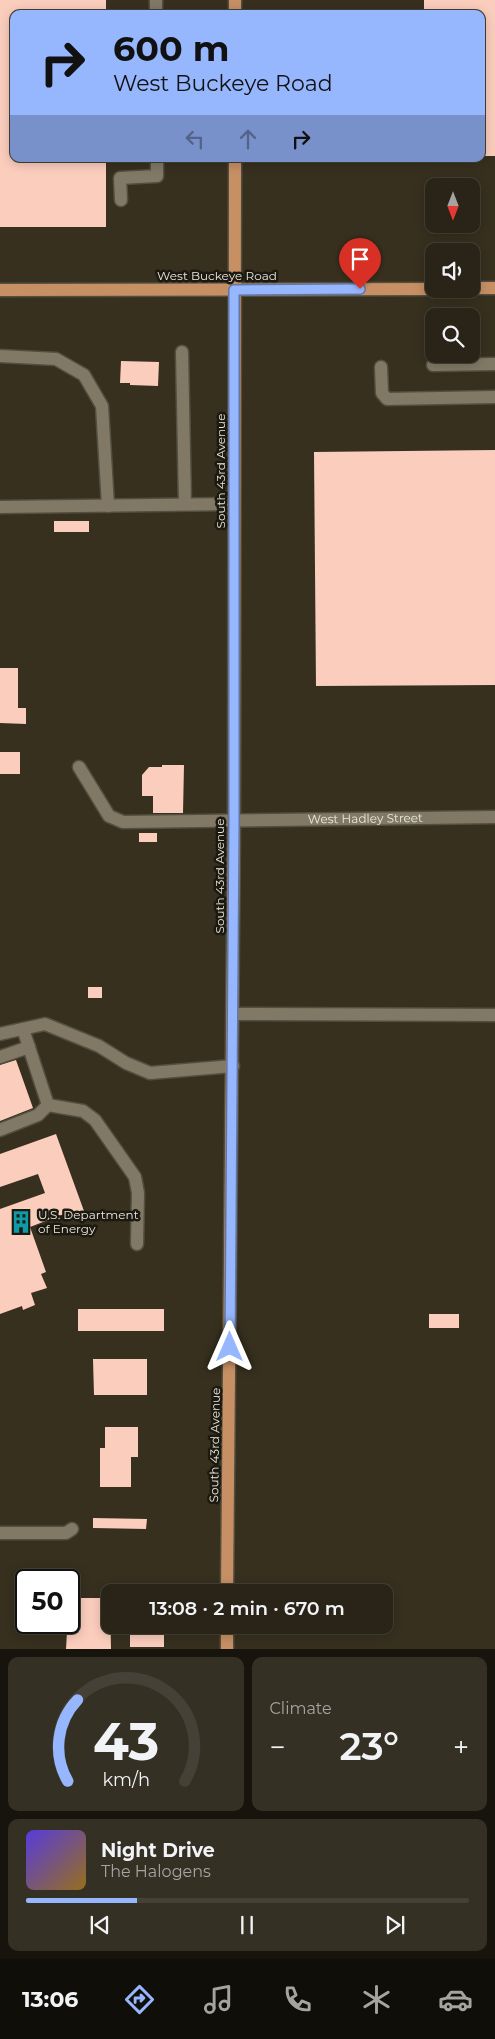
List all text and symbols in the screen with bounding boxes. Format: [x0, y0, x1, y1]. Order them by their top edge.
text: 600 m [113, 27, 229, 70]
icon: right [30, 30, 95, 95]
text: West Buckeye Road [113, 70, 333, 97]
icon: left [181, 125, 209, 153]
icon: ahead [234, 125, 262, 153]
icon: right [287, 125, 315, 153]
north arrow [425, 178, 480, 232]
map controls [425, 178, 480, 363]
pin [339, 238, 381, 289]
button: sound [425, 243, 480, 298]
icon: arrive [346, 245, 374, 273]
street label: West Buckeye Road [157, 268, 277, 283]
button: search [425, 308, 480, 363]
street label: South 43rd Avenue [213, 414, 228, 528]
street label: West Hadley Street [308, 810, 423, 827]
street label: South 43rd Avenue [212, 819, 227, 933]
place label: U.S. Department of Energy [38, 1207, 139, 1236]
building icon: U.S. Department of Energy [8, 1209, 34, 1235]
position arrow [203, 1320, 255, 1372]
street label: South 43rd Avenue [206, 1387, 223, 1503]
speed limit sign: 50 [15, 1569, 80, 1634]
text: 13:08 · 2 min · 670 m [149, 1597, 345, 1620]
text: Climate [270, 1699, 332, 1718]
text: 43 [93, 1710, 159, 1773]
text: 23° [339, 1723, 399, 1770]
text: − [270, 1730, 286, 1764]
text: + [453, 1730, 469, 1764]
text: km/h [102, 1769, 150, 1790]
text: Night Drive [101, 1839, 215, 1862]
text: The Halogens [101, 1862, 211, 1881]
icon: previous [86, 1911, 114, 1939]
icon: pause [233, 1911, 261, 1939]
icon: next [381, 1911, 409, 1939]
icon: directions [122, 1982, 157, 2017]
icon: music [201, 1982, 236, 2017]
icon: phone [280, 1982, 315, 2017]
icon: climate [359, 1982, 394, 2017]
icon: car [438, 1982, 473, 2017]
text: 13:06 [22, 1986, 78, 2013]

